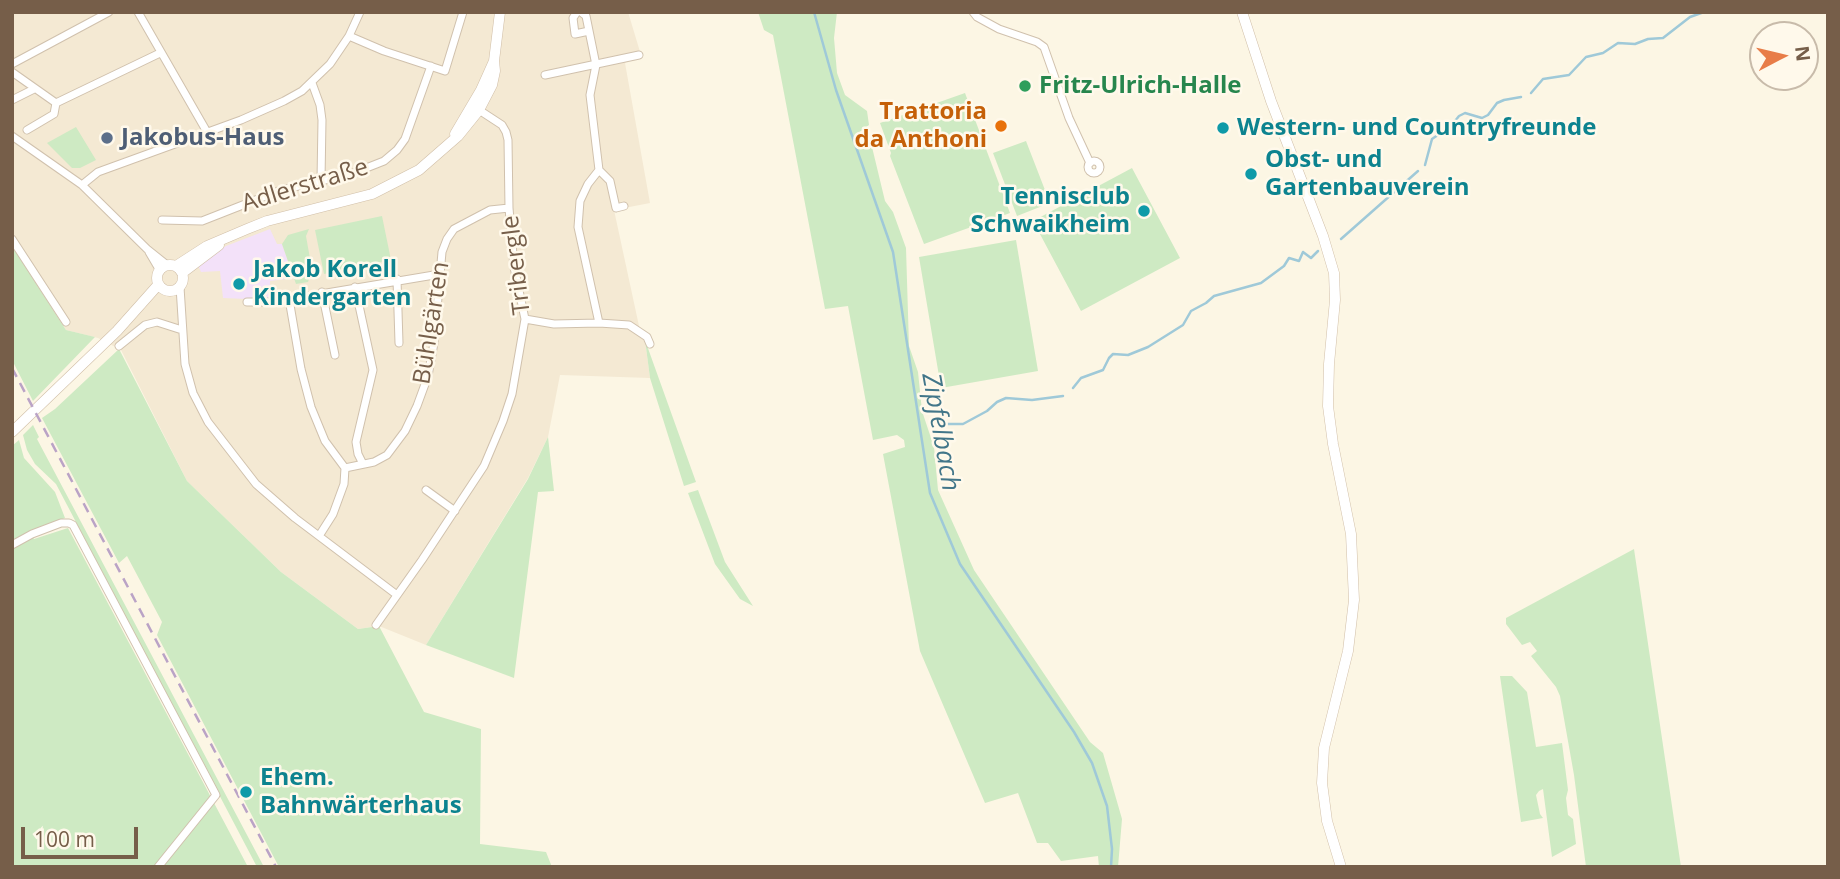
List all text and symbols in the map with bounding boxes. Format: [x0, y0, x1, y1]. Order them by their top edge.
north arrow [1749, 21, 1819, 91]
text: N [1789, 44, 1817, 63]
place label: Fritz-Ulrich-Halle [1039, 72, 1241, 100]
marker: Fritz-Ulrich-Halle [1017, 78, 1033, 94]
place label: Trattoria da Anthoni [855, 98, 987, 154]
place label: Western- und Countryfreunde [1237, 114, 1596, 142]
marker: Trattoria da Anthoni [993, 118, 1009, 134]
marker: Western- und Countryfreunde [1215, 120, 1231, 136]
place label: Jakobus-Haus [121, 124, 284, 152]
marker: Jakobus-Haus [99, 130, 115, 146]
place label: Obst- und Gartenbauverein [1265, 146, 1470, 202]
street label: Adlerstraße [238, 153, 372, 219]
marker: Obst- und Gartenbauverein [1243, 166, 1259, 182]
place label: Tennisclub Schwaikheim [971, 183, 1130, 239]
marker: Tennisclub Schwaikheim [1136, 203, 1152, 219]
street label: Tribergle [497, 214, 537, 316]
place label: Jakob Korell Kindergarten [253, 256, 412, 312]
street label: Bühlgärten [408, 260, 456, 386]
marker: Jakob Korell Kindergarten [231, 276, 247, 292]
water label: Zipfelbach [914, 370, 966, 494]
place label: Ehem. Bahnwärterhaus [260, 764, 462, 820]
marker: Ehem. Bahnwärterhaus [238, 784, 254, 800]
scale bar [24, 812, 142, 856]
text: 100 m [34, 825, 95, 853]

